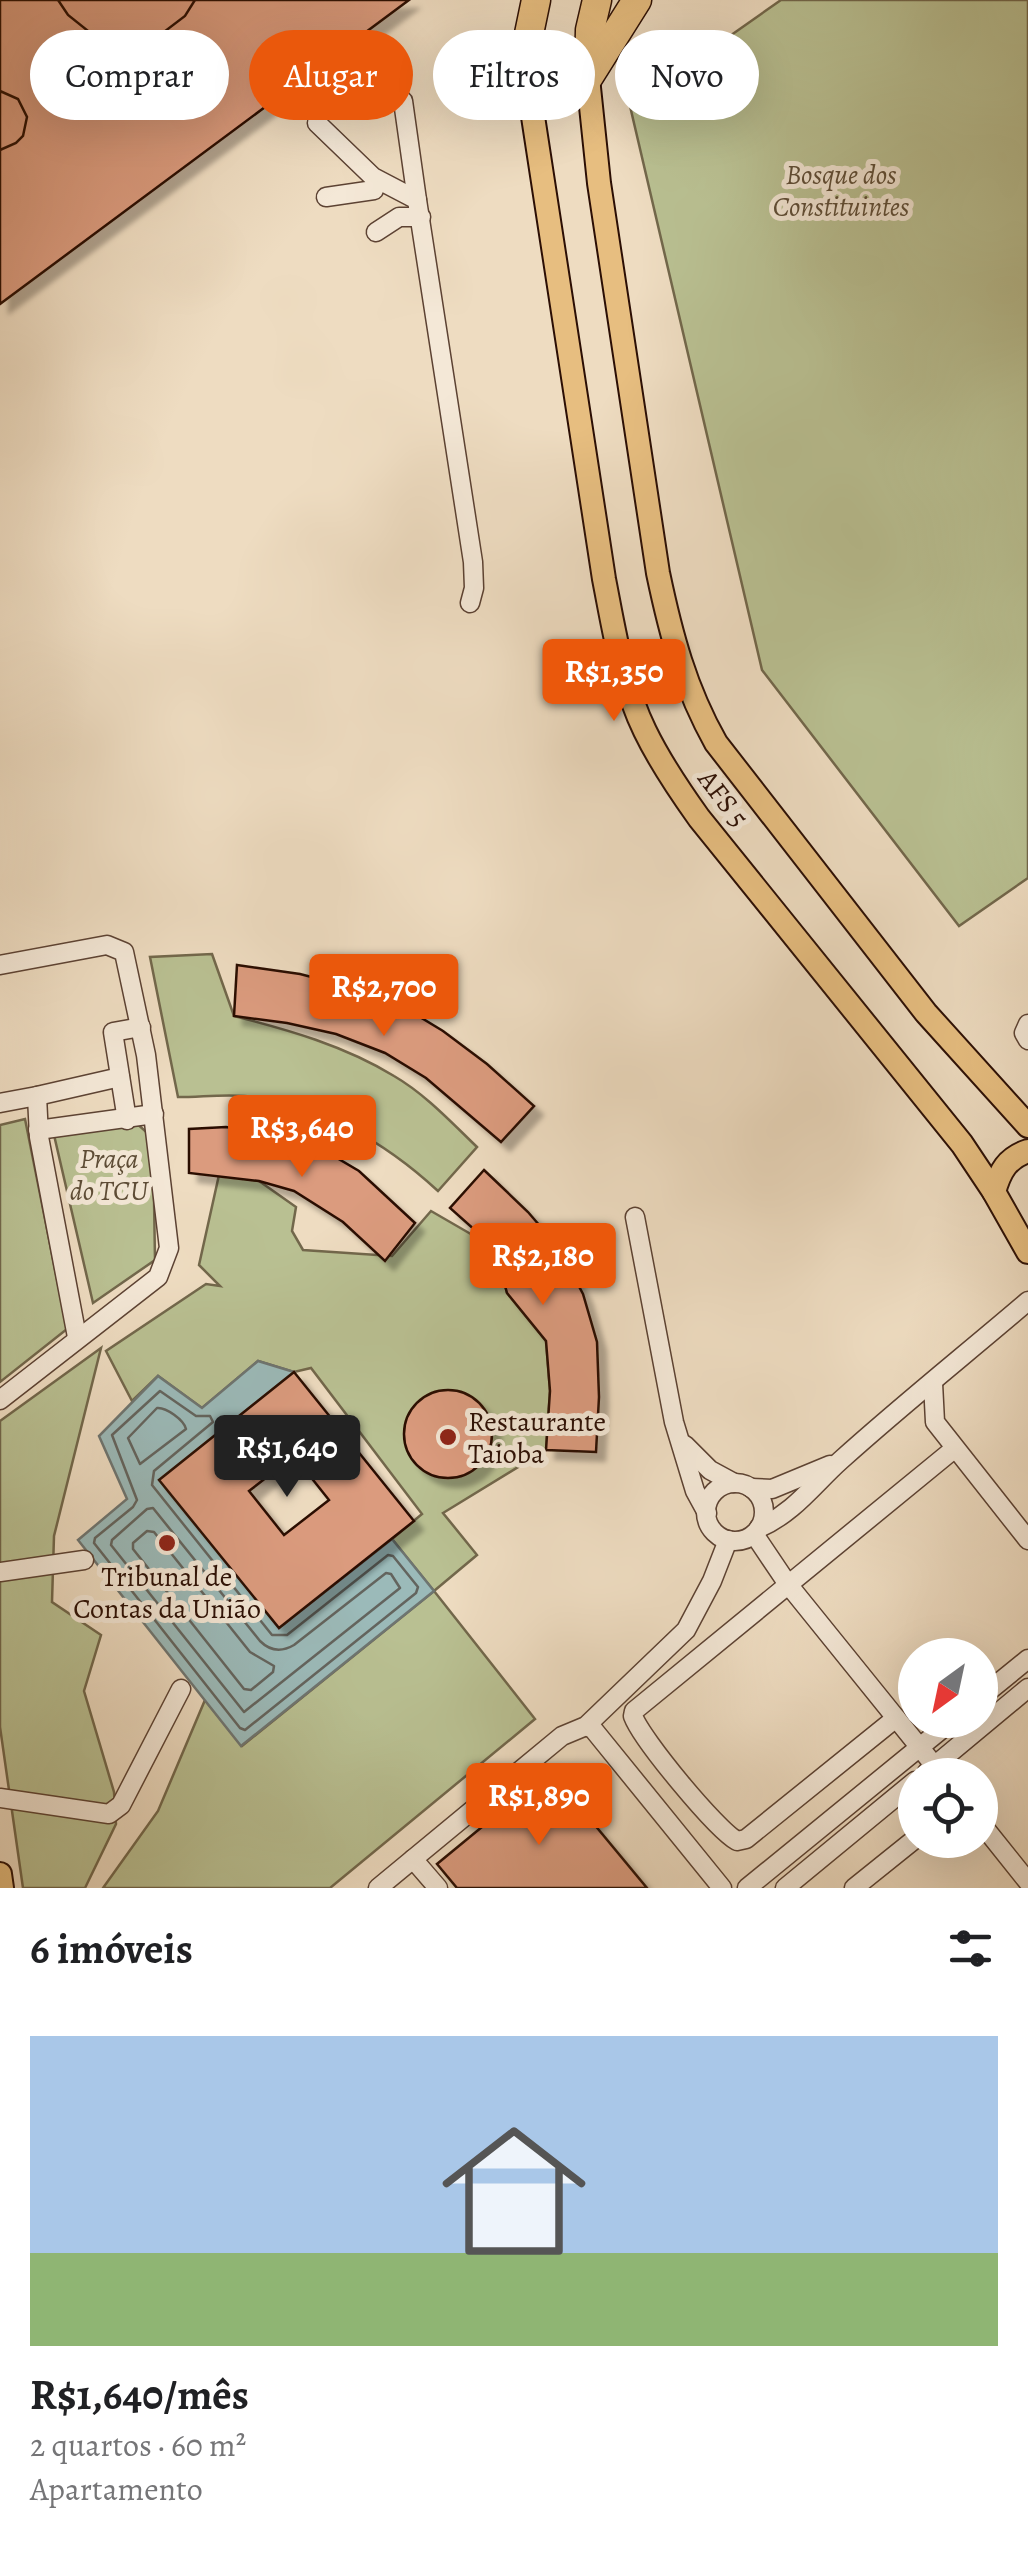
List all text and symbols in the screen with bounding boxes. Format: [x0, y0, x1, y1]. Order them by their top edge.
chip: Comprar [30, 30, 229, 120]
chip: Alugar [249, 30, 413, 120]
chip: Filtros [433, 30, 595, 120]
chip: Novo [615, 30, 759, 120]
park label: Bosque dos Constituintes [773, 156, 910, 226]
pin: R$1,350 [522, 639, 706, 724]
text: R$1,350 [564, 649, 664, 693]
street label: AFS 5 [688, 761, 757, 835]
pin: R$2,700 [292, 954, 476, 1039]
text: R$2,700 [331, 964, 437, 1008]
pin: R$3,640 [210, 1095, 394, 1180]
text: R$3,640 [250, 1105, 354, 1149]
park label: Praça do TCU [70, 1140, 149, 1210]
pin: R$2,180 [451, 1223, 635, 1308]
text: R$2,180 [492, 1233, 594, 1277]
place label: Restaurante Taioba [468, 1403, 606, 1473]
pin: R$1,640 [195, 1415, 379, 1500]
text: R$1,640 [236, 1425, 338, 1469]
marker: Restaurante Taioba [437, 1426, 459, 1448]
marker: Tribunal de Contas da União [156, 1532, 178, 1554]
place label: Tribunal de Contas da União [73, 1558, 261, 1628]
north arrow [898, 1638, 998, 1738]
map controls [898, 1638, 998, 1858]
button: locate [898, 1758, 998, 1858]
pin: R$1,890 [447, 1763, 631, 1848]
text: R$1,890 [488, 1773, 590, 1817]
text: 6 imóveis [30, 1920, 193, 1977]
icon: filters [943, 1921, 998, 1976]
icon: home [424, 2101, 604, 2281]
text: R$1,640/mês [30, 2366, 249, 2423]
text: 2 quartos · 60 m² [30, 2423, 246, 2467]
text: Apartamento [30, 2467, 203, 2511]

